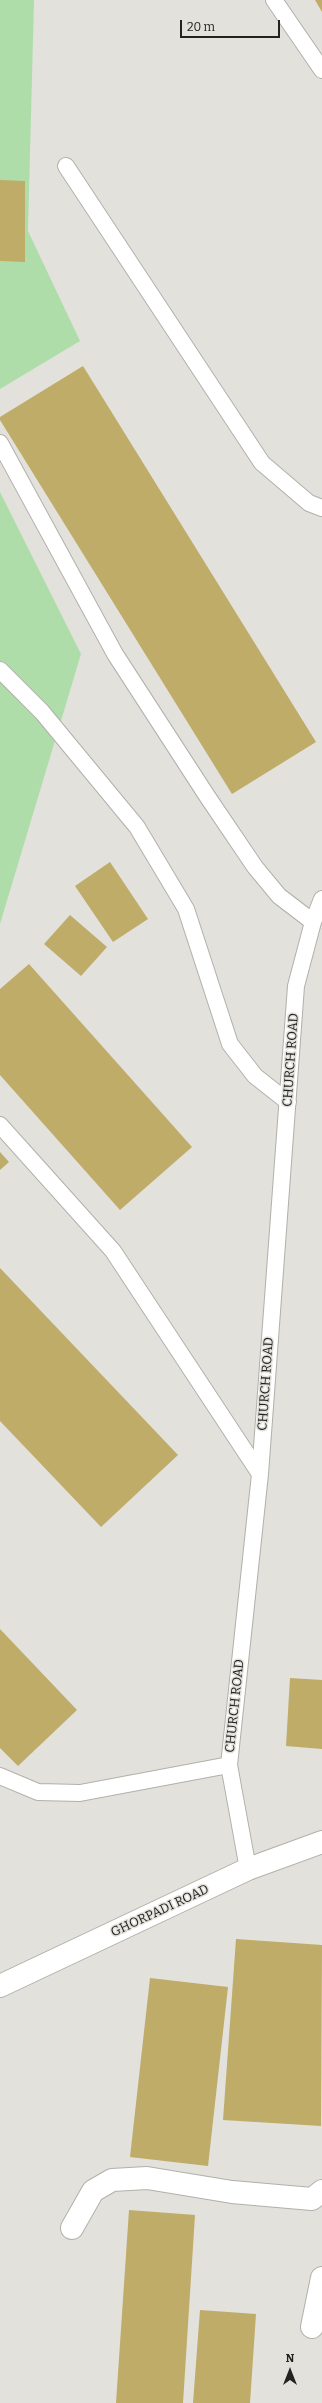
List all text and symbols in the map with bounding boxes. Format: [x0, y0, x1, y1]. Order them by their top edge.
scale bar [182, 12, 282, 38]
text: 20 m [187, 20, 215, 34]
street label: CHURCH ROAD [280, 1013, 302, 1107]
street label: CHURCH ROAD [255, 1337, 277, 1431]
street label: CHURCH ROAD [222, 1659, 248, 1753]
street label: GHORPADI ROAD [108, 1881, 212, 1941]
north arrow [270, 2351, 310, 2391]
text: N [286, 2352, 294, 2365]

